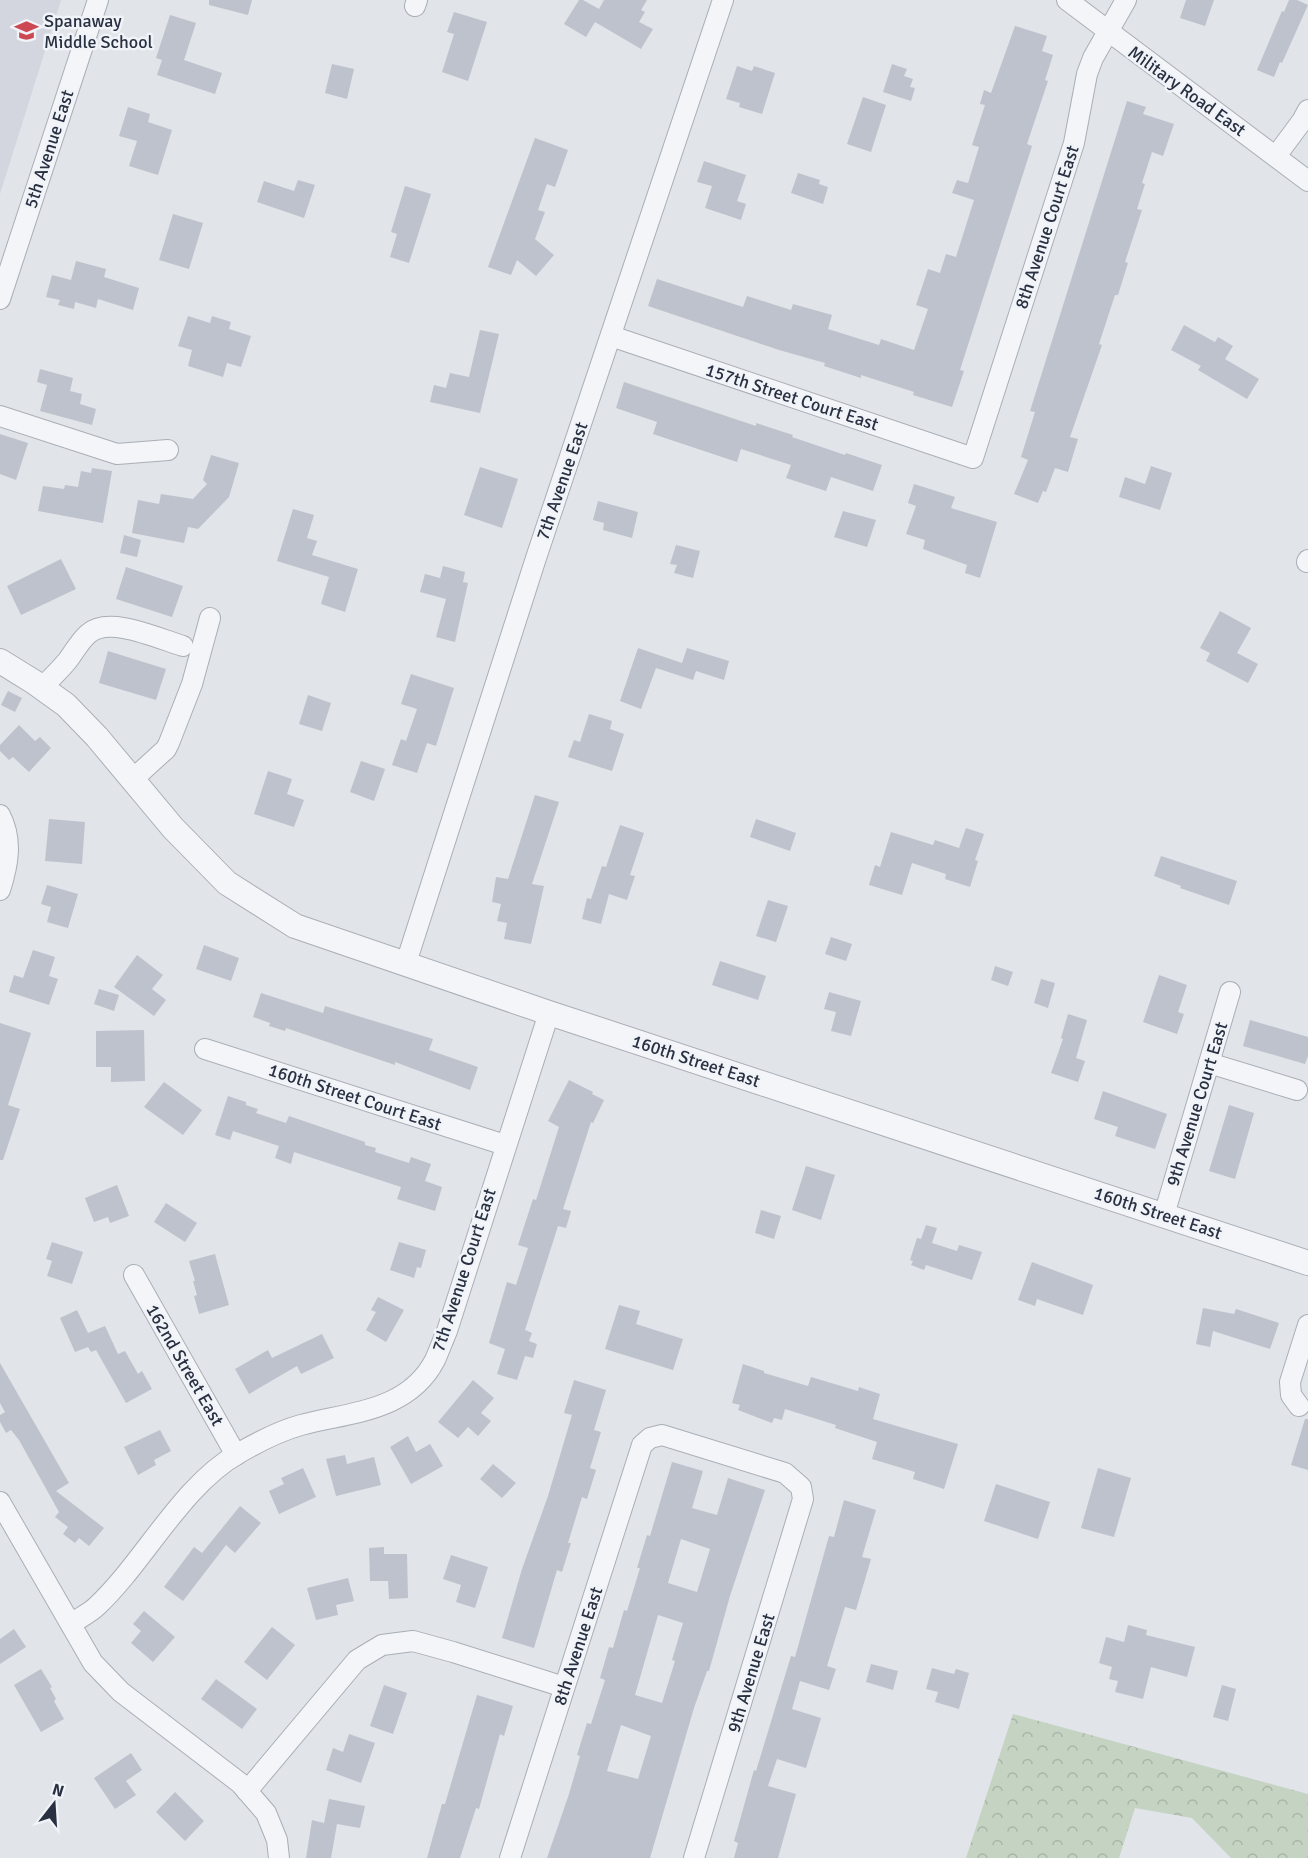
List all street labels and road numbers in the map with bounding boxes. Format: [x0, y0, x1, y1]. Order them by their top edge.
street label: Military Road East [1124, 41, 1250, 141]
street label: 5th Avenue East [19, 87, 79, 211]
street label: 8th Avenue Court East [1010, 142, 1084, 312]
street label: 157th Street Court East [703, 359, 881, 435]
street label: 7th Avenue East [532, 419, 592, 543]
street label: 9th Avenue Court East [1162, 1019, 1232, 1189]
street label: 160th Street East [629, 1030, 763, 1092]
street label: 160th Street Court East [266, 1059, 444, 1135]
street label: 160th Street East [1091, 1182, 1225, 1244]
street label: 7th Avenue Court East [427, 1185, 501, 1355]
street label: 162nd Street East [141, 1300, 229, 1430]
street label: 8th Avenue East [548, 1584, 608, 1708]
street label: 9th Avenue East [722, 1611, 780, 1735]

